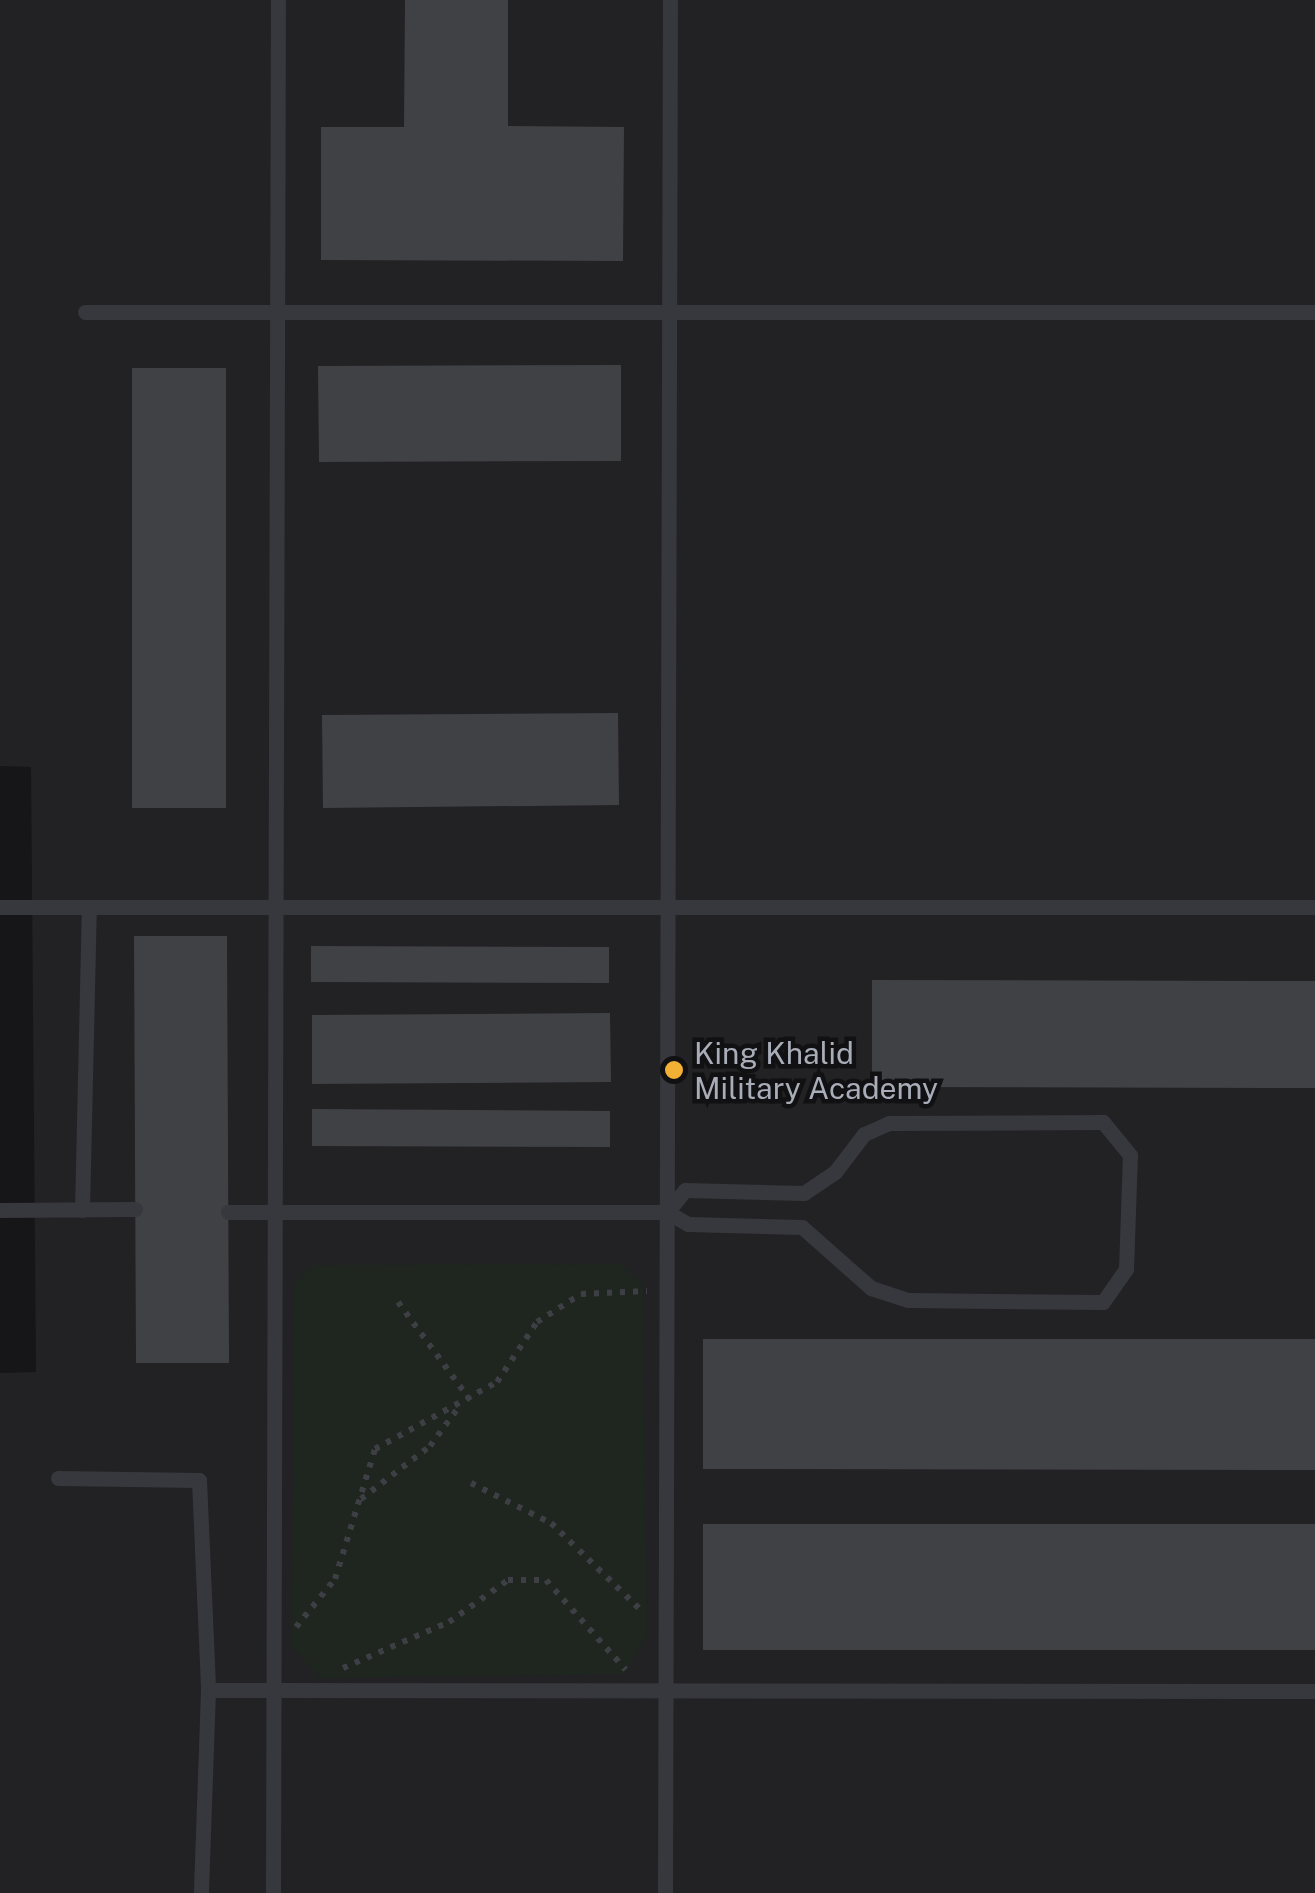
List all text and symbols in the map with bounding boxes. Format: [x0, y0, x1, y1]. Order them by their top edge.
place label: King Khalid Military Academy [694, 1035, 938, 1106]
marker: King Khalid Military Academy [663, 1059, 685, 1081]

